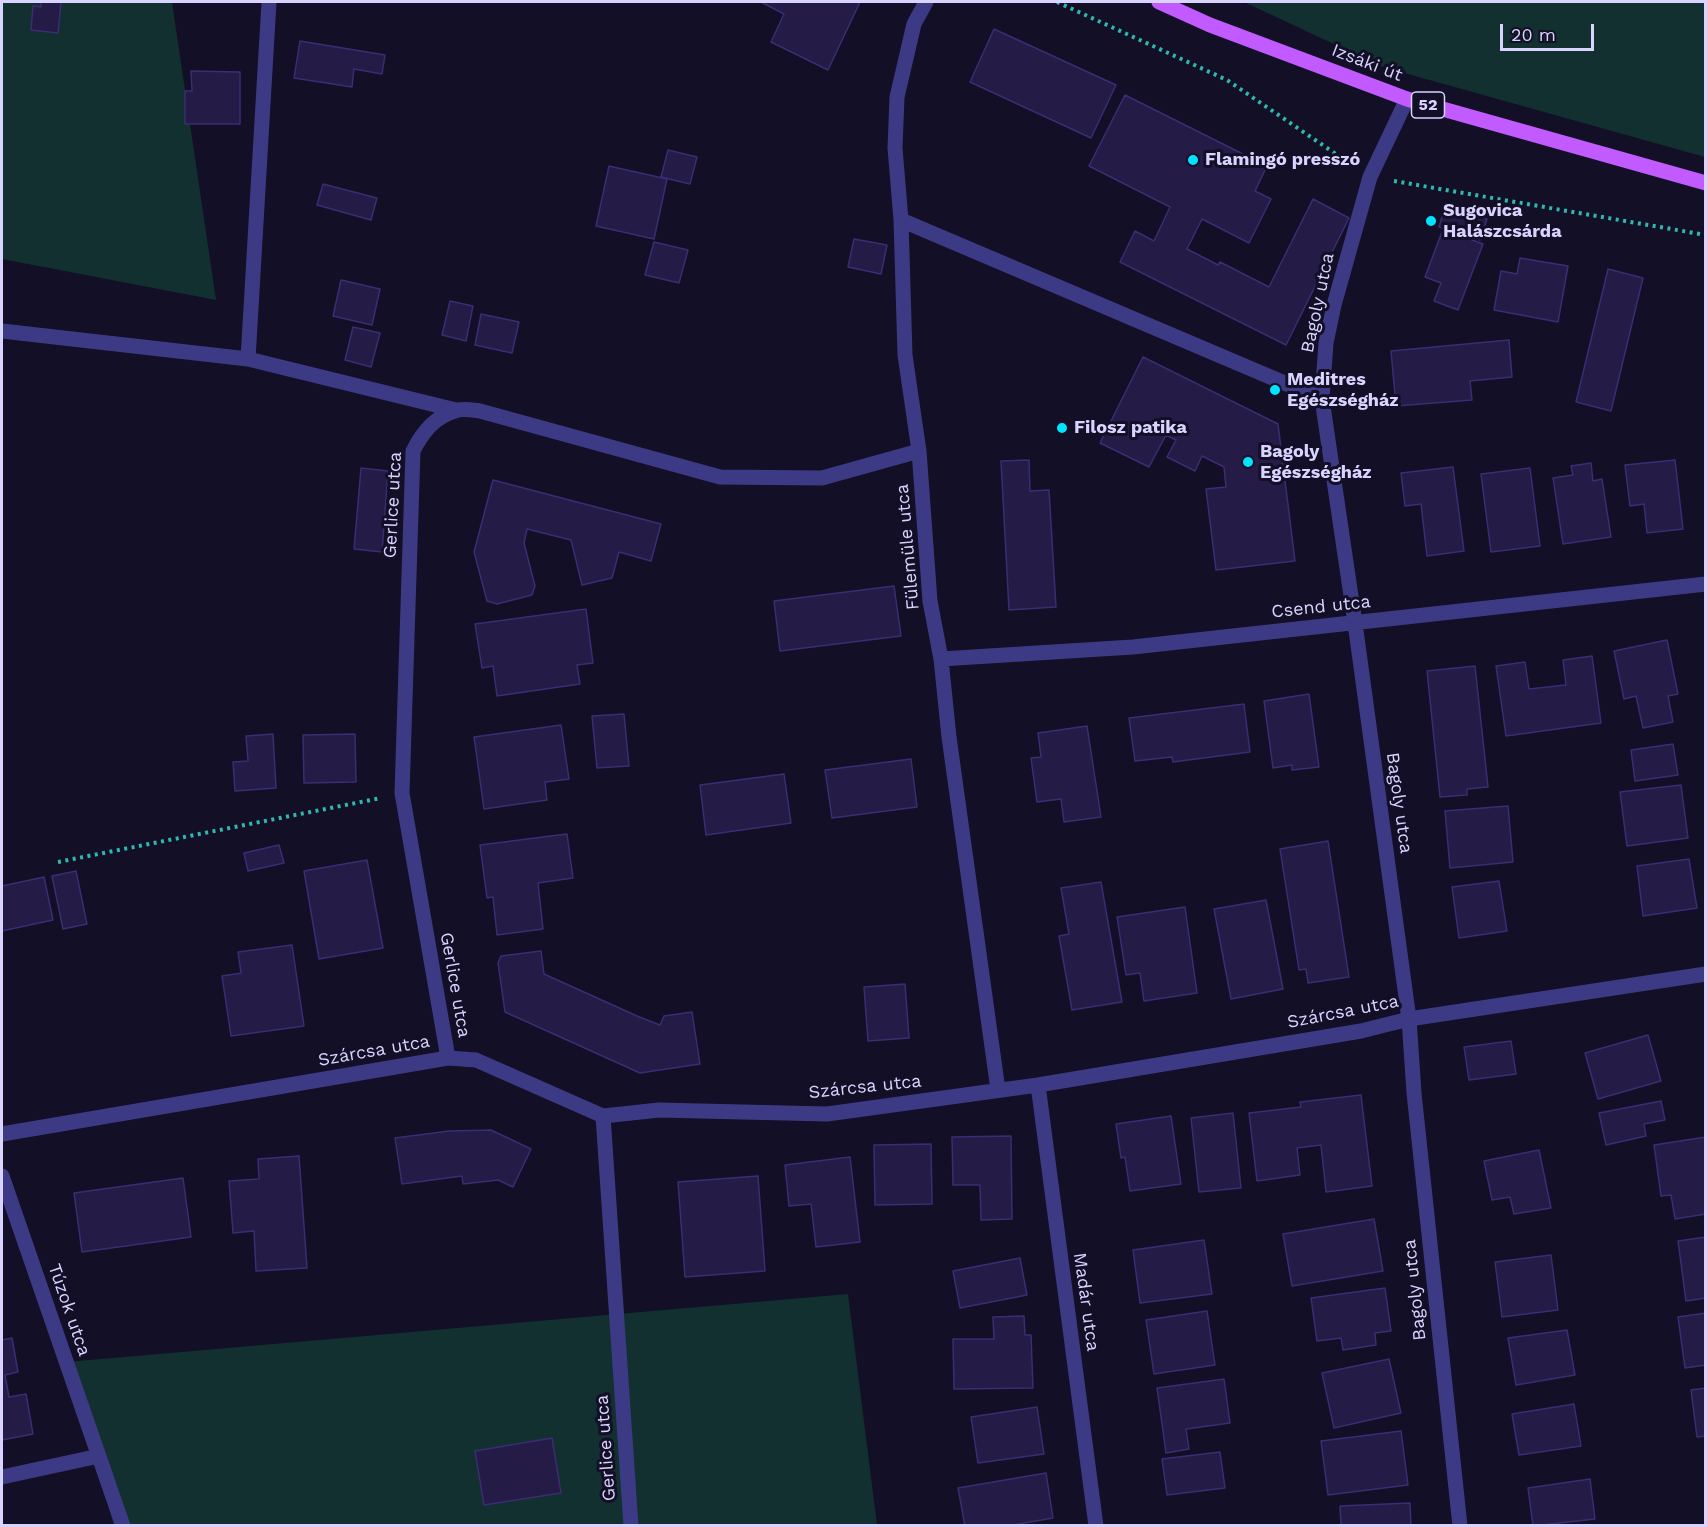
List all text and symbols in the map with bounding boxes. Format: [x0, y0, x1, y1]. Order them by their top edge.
scale bar [1503, 12, 1598, 50]
text: 20 m [1511, 24, 1556, 45]
street label: Izsáki út [1328, 40, 1406, 86]
road number: 52 [1412, 92, 1444, 118]
place label: Flamingó presszó [1205, 149, 1360, 171]
marker: Flamingó presszó [1186, 153, 1200, 167]
place label: Sugovica Halászcsárda [1443, 200, 1562, 242]
marker: Sugovica Halászcsárda [1424, 214, 1438, 228]
street label: Bagoly utca [1297, 251, 1339, 355]
place label: Meditres Egészségház [1287, 369, 1399, 412]
marker: Meditres Egészségház [1268, 383, 1282, 397]
place label: Filosz patika [1074, 417, 1187, 439]
marker: Filosz patika [1055, 421, 1069, 435]
place label: Bagoly Egészségház [1260, 441, 1372, 484]
street label: Gerlice utca [379, 451, 407, 559]
marker: Bagoly Egészségház [1241, 455, 1255, 469]
street label: Fülemüle utca [892, 483, 924, 611]
street label: Csend utca [1270, 591, 1372, 623]
street label: Bagoly utca [1381, 751, 1417, 855]
street label: Gerlice utca [435, 931, 475, 1039]
street label: Szárcsa utca [1285, 991, 1401, 1033]
street label: Szárcsa utca [316, 1031, 432, 1071]
street label: Szárcsa utca [808, 1070, 922, 1104]
street label: Bagoly utca [1399, 1238, 1431, 1342]
street label: Madár utca [1068, 1251, 1104, 1353]
street label: Túzok utca [43, 1261, 95, 1359]
street label: Gerlice utca [592, 1394, 620, 1502]

